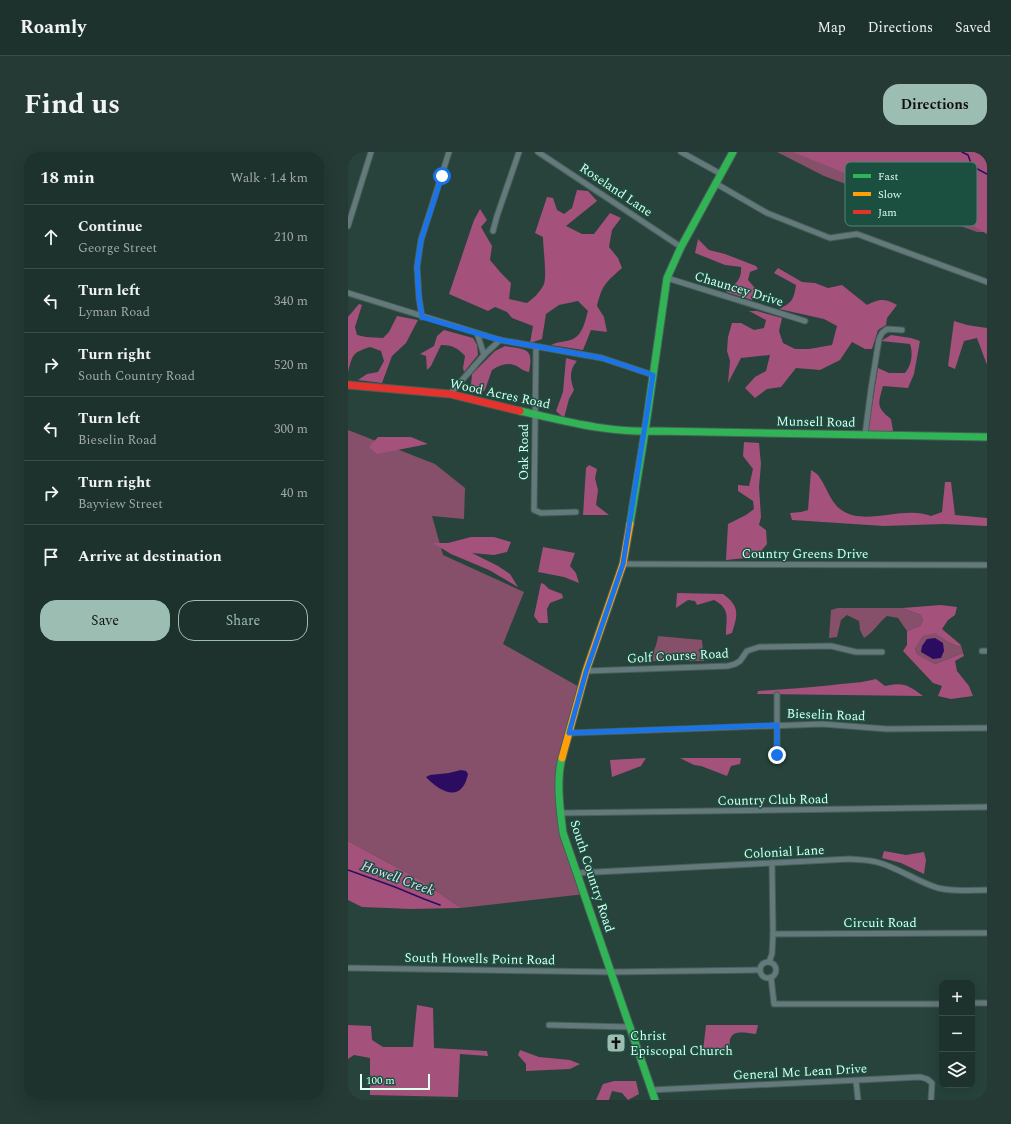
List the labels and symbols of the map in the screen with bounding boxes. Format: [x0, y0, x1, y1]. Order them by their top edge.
street label: Roseland Lane [575, 158, 657, 222]
legend [845, 162, 977, 226]
route start [433, 167, 451, 185]
text: Fast [878, 168, 899, 185]
text: Slow [878, 186, 902, 203]
text: Jam [878, 204, 897, 221]
street label: Chauncey Drive [692, 266, 786, 312]
street label: Wood Acres Road [448, 374, 552, 414]
street label: Munsell Road [776, 411, 856, 433]
street label: Oak Road [514, 424, 534, 480]
street label: Country Greens Drive [742, 544, 868, 564]
street label: Golf Course Road [627, 643, 729, 669]
street label: Bieselin Road [786, 704, 866, 726]
route end [768, 746, 786, 764]
street label: Country Club Road [717, 789, 829, 811]
street label: South Country Road [564, 817, 620, 935]
street label: Colonial Lane [743, 840, 825, 864]
water label: Howell Creek [359, 855, 438, 901]
street label: Circuit Road [843, 913, 917, 933]
street label: South Howells Point Road [404, 948, 556, 970]
place label: Christ Episcopal Church [630, 1026, 733, 1061]
church icon: Christ Episcopal Church [605, 1032, 627, 1054]
street label: General Mc Lean Drive [732, 1058, 868, 1086]
scale bar [360, 1072, 430, 1091]

